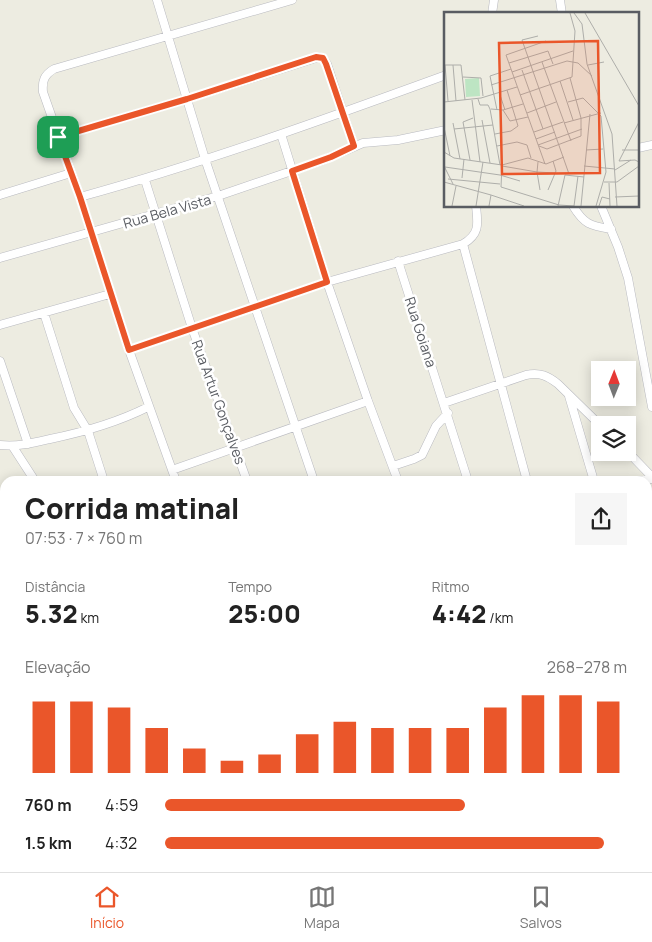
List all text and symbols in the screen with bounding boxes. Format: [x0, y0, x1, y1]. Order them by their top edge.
inset map [444, 12, 640, 208]
pin [37, 116, 79, 158]
icon: arrive [44, 123, 72, 151]
street label: Rua Bela Vista [121, 189, 213, 233]
street label: Rua Goiana [401, 294, 441, 370]
street label: Rua Artur Gonçalves [188, 337, 250, 467]
north arrow [591, 361, 636, 406]
map controls [591, 361, 636, 461]
button: layers [591, 416, 636, 461]
text: Corrida matinal [25, 489, 239, 527]
button: share [575, 493, 627, 545]
text: 07:53 · 7 × 760 m [25, 527, 142, 549]
text: Distância [25, 577, 85, 596]
text: Tempo [228, 577, 272, 596]
text: Ritmo [432, 577, 469, 596]
text: 5.32 [25, 596, 78, 631]
text: 25:00 [228, 596, 301, 631]
text: 4:42 [432, 596, 486, 631]
text: km [78, 608, 99, 627]
text: /km [486, 608, 513, 627]
text: Elevação [25, 656, 91, 678]
text: 268–278 m [547, 656, 627, 678]
text: 760 m [25, 794, 72, 816]
text: 4:59 [105, 794, 138, 816]
text: 1.5 km [25, 832, 72, 854]
text: 4:32 [105, 832, 137, 854]
tab: Início [90, 883, 124, 932]
tab: Mapa [304, 883, 340, 932]
tab: Salvos [520, 883, 562, 932]

